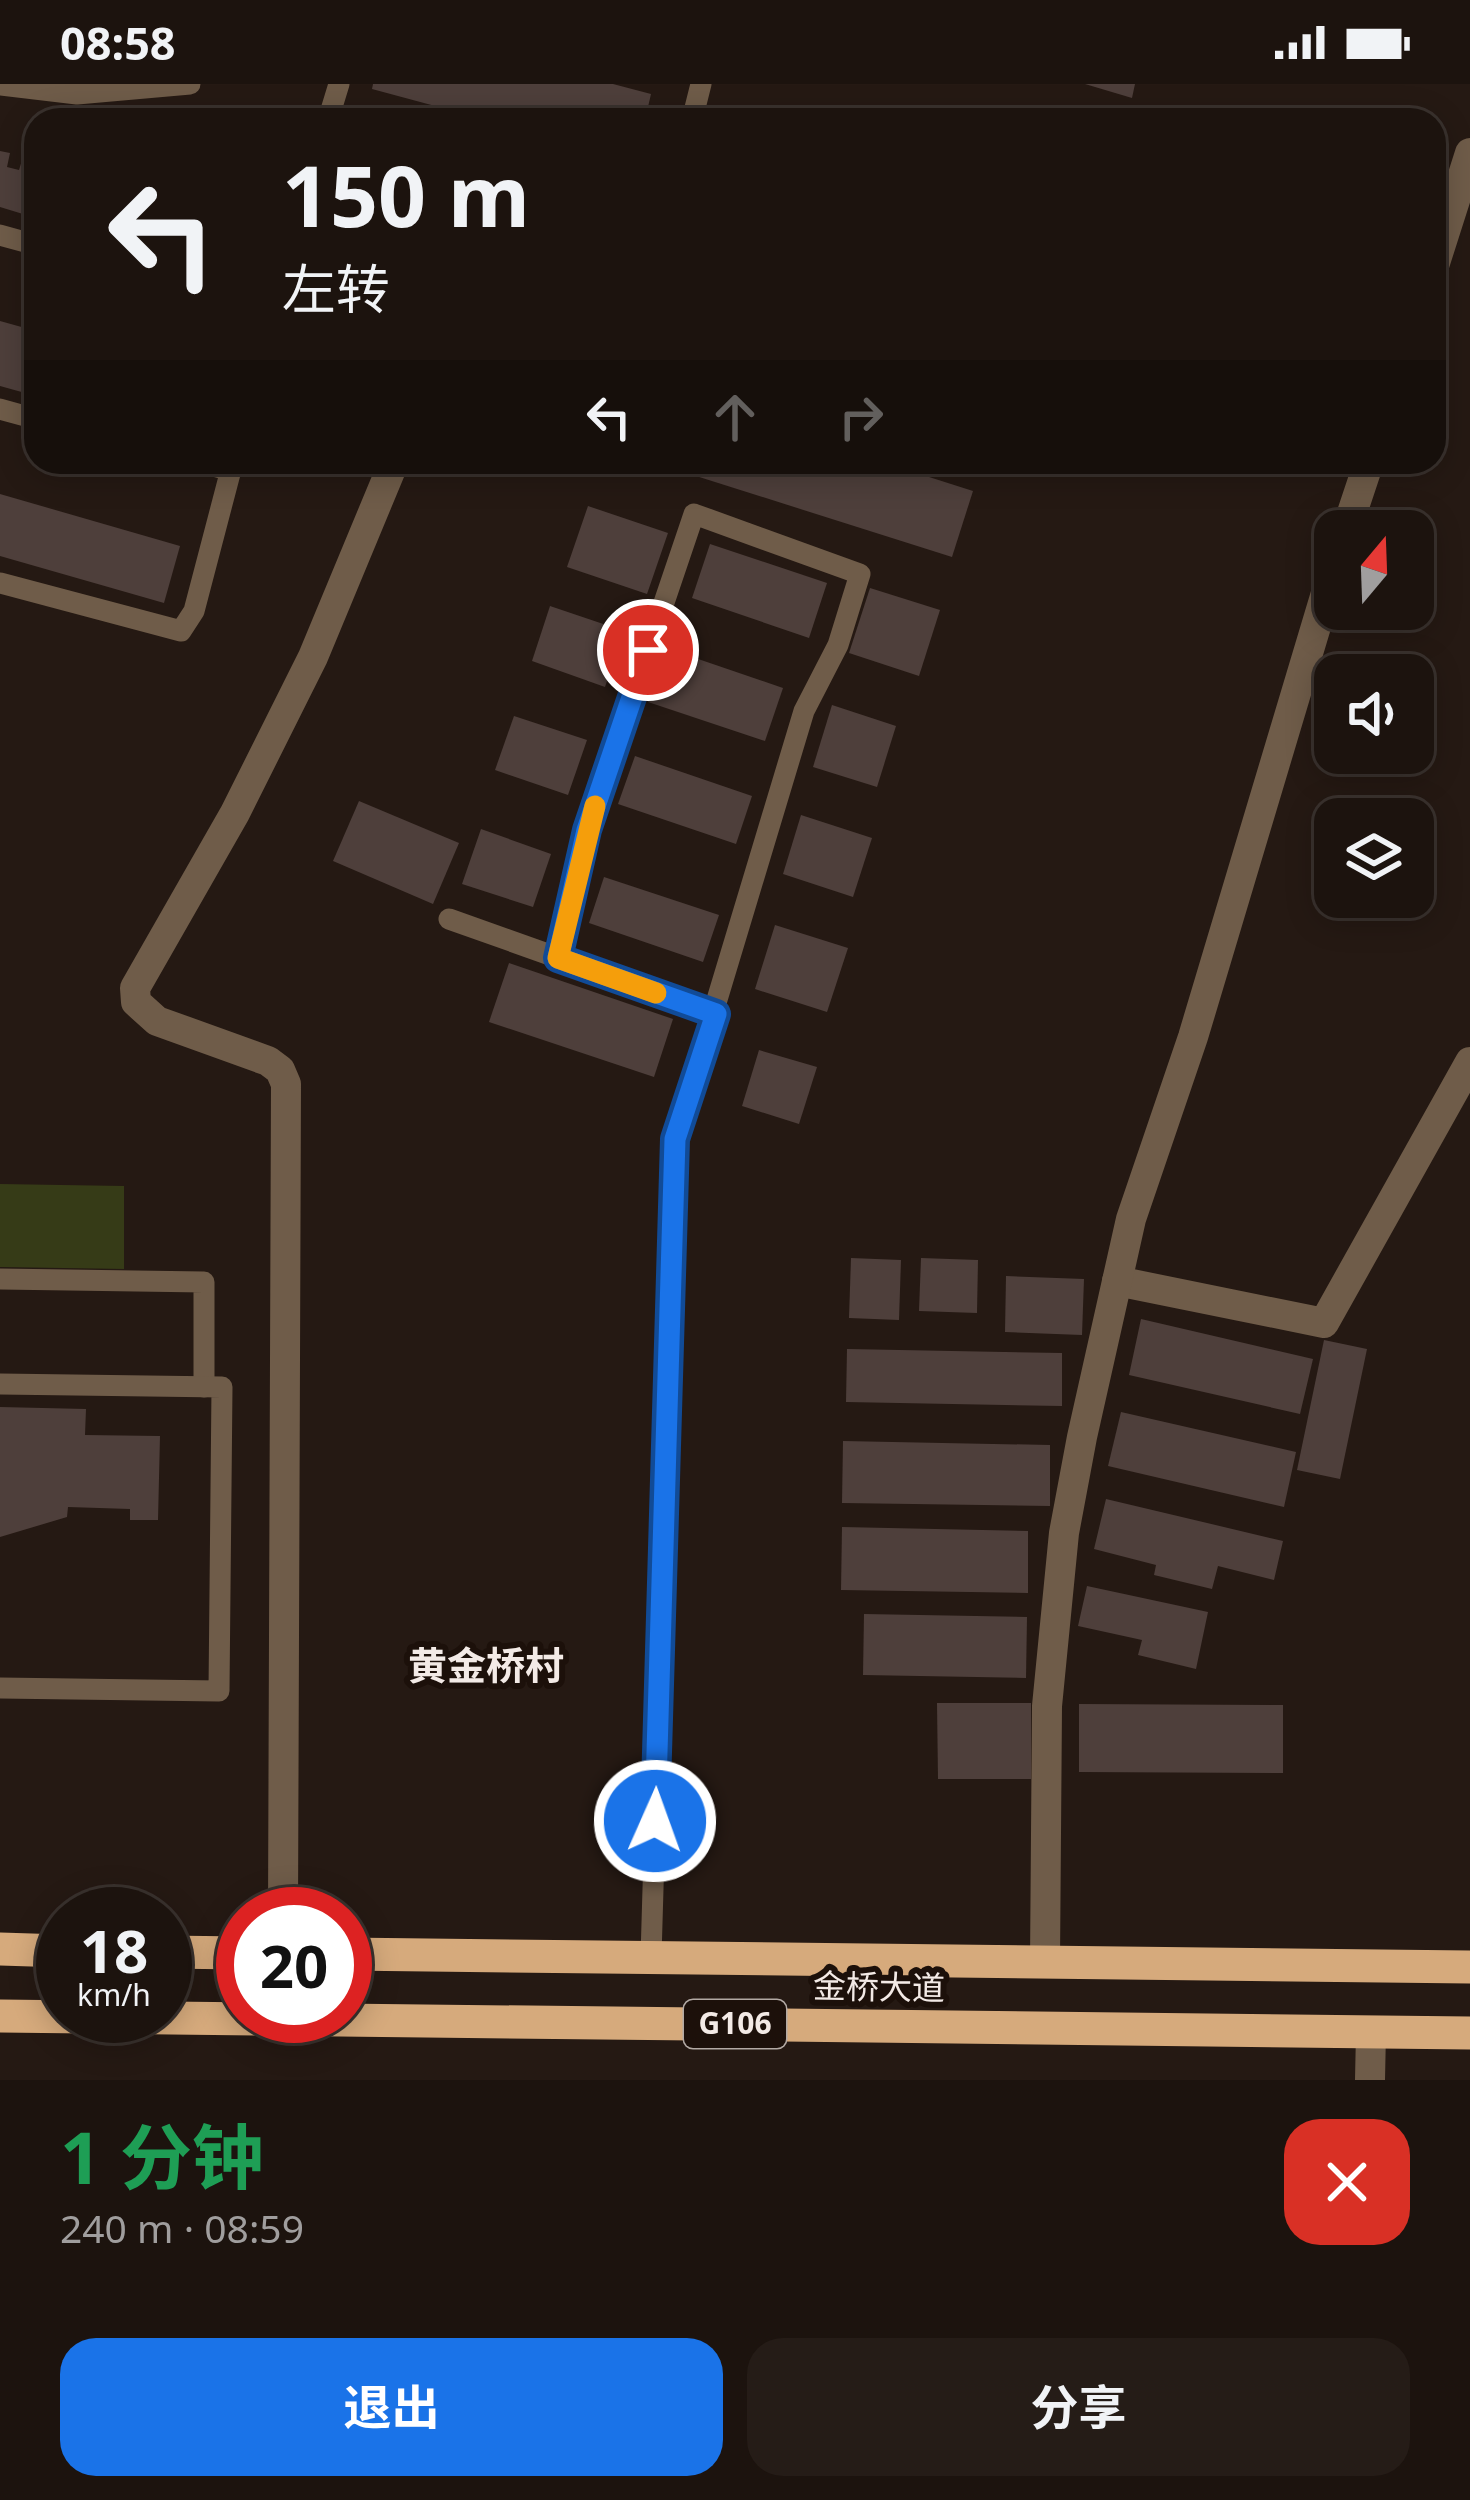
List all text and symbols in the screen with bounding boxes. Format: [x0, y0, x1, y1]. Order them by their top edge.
text: 08:58 [60, 12, 176, 73]
text: 150 m [282, 137, 530, 252]
icon: left [84, 156, 240, 312]
text: 左转 [282, 251, 390, 325]
icon: left [576, 384, 642, 450]
icon: ahead [702, 384, 768, 450]
icon: right [828, 384, 894, 450]
north arrow [1314, 510, 1434, 630]
map controls [1314, 510, 1434, 918]
pin [597, 599, 699, 701]
icon: arrive [615, 617, 681, 683]
button: sound [1314, 654, 1434, 774]
button: layers [1314, 798, 1434, 918]
district label: 黄金桥村 [408, 1638, 564, 1691]
position arrow [592, 1758, 718, 1884]
speed limit sign: 20 [216, 1887, 372, 2043]
text: 18 [80, 1909, 148, 1991]
street label: 金桥大道 [813, 1963, 945, 2010]
text: km/h [77, 1974, 151, 2015]
road number: G106 [684, 2000, 786, 2048]
text: 1 分钟 [60, 2107, 264, 2205]
button: close [1284, 2119, 1410, 2245]
text: 240 m · 08:59 [60, 2201, 304, 2254]
button: 退出 [60, 2338, 723, 2476]
button: 分享 [747, 2338, 1410, 2476]

